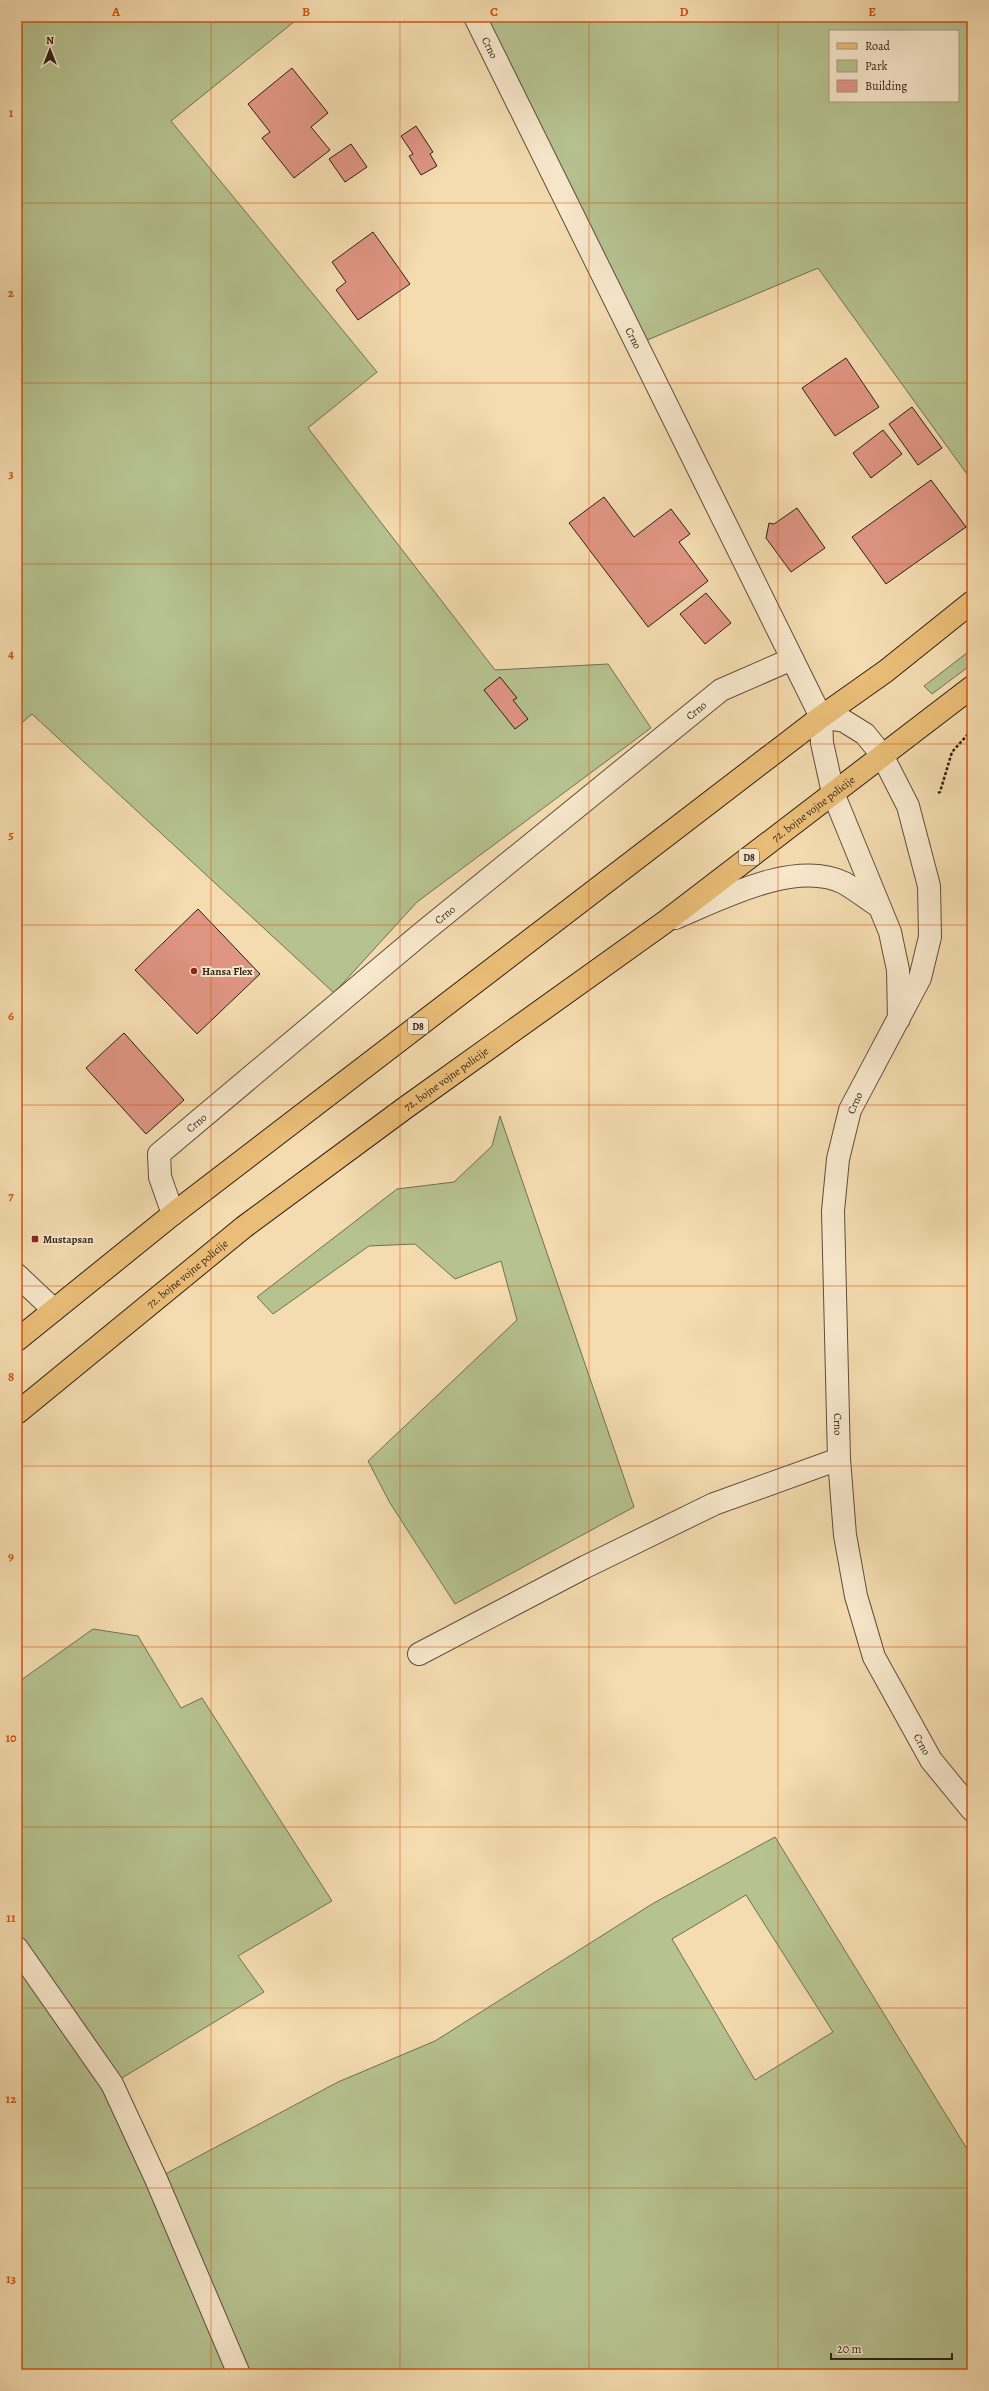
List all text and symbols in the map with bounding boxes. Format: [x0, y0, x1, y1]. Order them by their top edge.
text: A [111, 3, 121, 20]
text: B [302, 3, 310, 20]
text: C [490, 3, 498, 20]
text: D [679, 3, 689, 20]
text: E [868, 3, 876, 20]
north arrow [30, 30, 70, 70]
legend [829, 30, 959, 102]
text: N [46, 33, 54, 48]
street label: Crno [478, 34, 502, 61]
text: Road [865, 38, 891, 54]
text: Park [865, 58, 888, 74]
text: Building [865, 78, 907, 94]
text: 1 [9, 104, 14, 121]
text: 2 [8, 284, 15, 301]
street label: Crno [622, 325, 646, 352]
text: 3 [8, 465, 14, 482]
text: 4 [8, 645, 14, 662]
street label: Crno [683, 697, 710, 723]
street label: 72. bojne vojne policije [769, 772, 858, 845]
text: 5 [8, 826, 14, 843]
road number: D8 [739, 849, 759, 865]
street label: Crno [431, 901, 459, 927]
place label: Hansa Flex [202, 964, 253, 979]
marker: Hansa Flex [189, 966, 199, 976]
text: 6 [8, 1007, 14, 1024]
road number: D8 [408, 1018, 428, 1034]
street label: 72. bojne vojne policije [401, 1043, 491, 1114]
street label: Crno [844, 1089, 867, 1116]
street label: Crno [183, 1109, 210, 1136]
text: 7 [8, 1187, 14, 1204]
place label: Mustapsan [43, 1232, 93, 1247]
marker: Mustapsan [30, 1234, 40, 1244]
street label: 72. bojne vojne policije [143, 1236, 231, 1311]
text: 8 [8, 1368, 14, 1385]
street label: Crno [830, 1413, 846, 1436]
text: 9 [8, 1548, 14, 1565]
text: 10 [5, 1729, 17, 1746]
street label: Crno [910, 1731, 934, 1758]
text: 11 [6, 1909, 16, 1926]
text: 12 [6, 2090, 17, 2107]
text: 13 [6, 2270, 17, 2287]
scale bar [831, 2335, 952, 2361]
text: 20 m [837, 2341, 861, 2357]

